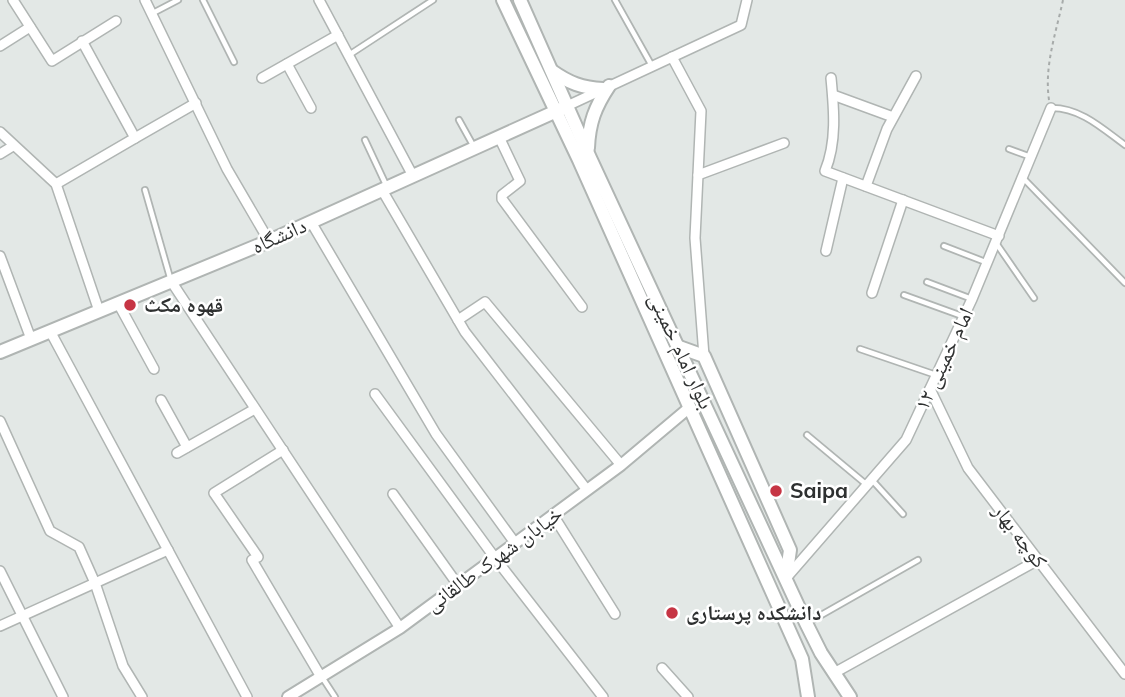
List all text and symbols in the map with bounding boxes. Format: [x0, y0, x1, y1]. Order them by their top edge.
street label: دانشگاه [247, 212, 310, 259]
street label: بلوار امام خمینی [642, 288, 720, 414]
place label: قهوه مکث [144, 291, 223, 317]
marker: قهوه مکث [122, 297, 138, 313]
street label: امام خمینی ۱۲ [908, 303, 980, 415]
place label: Saipa [790, 477, 848, 503]
marker: Saipa [768, 483, 784, 499]
street label: کوچه بهار [988, 497, 1054, 573]
street label: خیابان شهرک طالقانی [420, 500, 568, 618]
place label: دانشکده پرستاری [686, 599, 821, 625]
marker: دانشکده پرستاری [664, 605, 680, 621]

